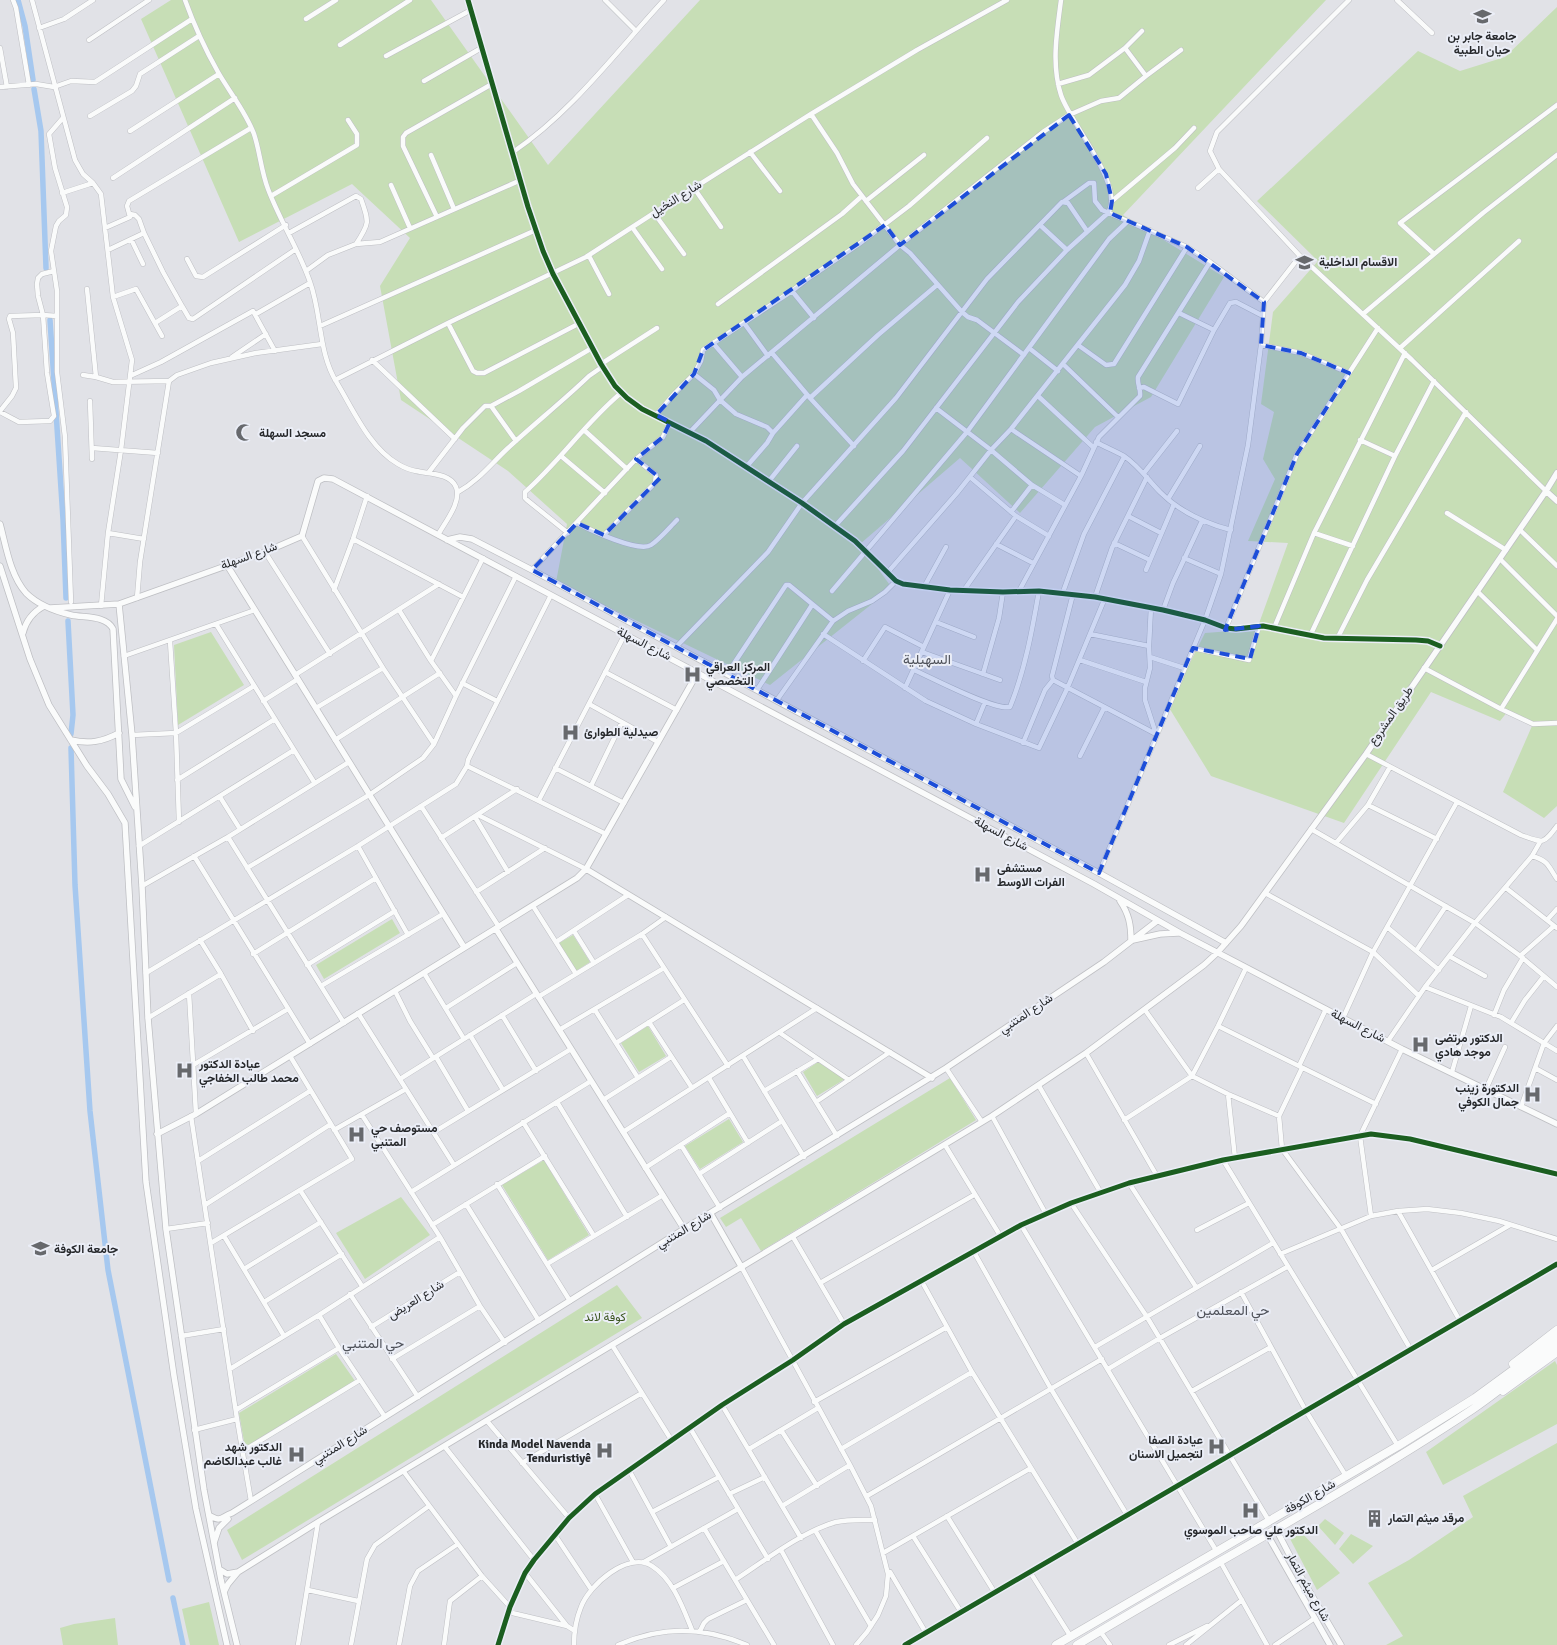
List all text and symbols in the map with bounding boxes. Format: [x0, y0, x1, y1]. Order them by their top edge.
school or university icon: جامعة جابر بن حيان الطبية [1472, 7, 1492, 27]
place label: جامعة جابر بن حيان الطبية [1448, 29, 1516, 58]
street label: شارع النخيل [647, 177, 705, 222]
school or university icon: الاقسام الداخلية [1295, 252, 1315, 272]
place label: الاقسام الداخلية [1319, 255, 1397, 270]
mosque icon: مسجد السهلة [235, 423, 255, 443]
place label: مسجد السهلة [259, 426, 326, 441]
street label: شارع السهلة [219, 539, 280, 574]
street label: شارع السهلة [614, 624, 674, 665]
district label: السهيلية [903, 651, 951, 668]
place label: المركز العراقي التخصصي [706, 660, 770, 691]
hospital icon: المركز العراقي التخصصي [682, 664, 702, 684]
street label: طريق المشروع [1365, 683, 1418, 749]
hospital icon: صيدلية الطوارئ [560, 722, 580, 742]
place label: صيدلية الطوارئ [584, 725, 658, 740]
street label: شارع السهلة [971, 813, 1031, 855]
place label: مستشفى الفرات الاوسط [997, 861, 1065, 890]
hospital icon: مستشفى الفرات الاوسط [973, 865, 993, 885]
street label: شارع المتنبي [996, 991, 1057, 1039]
street label: شارع السهلة [1328, 1006, 1388, 1047]
place label: الدكتور مرتضى موجد هادي [1435, 1031, 1503, 1062]
hospital icon: الدكتور مرتضى موجد هادي [1411, 1035, 1431, 1055]
place label: عيادة الدكتور محمد طالب الخفاجي [198, 1057, 299, 1088]
hospital icon: عيادة الدكتور محمد طالب الخفاجي [175, 1061, 195, 1081]
place label: الدكتورة زينب جمال الكوفي [1455, 1081, 1519, 1112]
hospital icon: الدكتورة زينب جمال الكوفي [1523, 1085, 1543, 1105]
place label: مستوصف حي المتنبي [371, 1121, 438, 1152]
hospital icon: مستوصف حي المتنبي [347, 1125, 367, 1145]
street label: شارع المتنبي [654, 1208, 715, 1254]
school or university icon: جامعة الكوفة [30, 1239, 50, 1259]
place label: جامعة الكوفة [54, 1242, 118, 1257]
street label: شارع العريض [385, 1277, 447, 1324]
district label: حي المعلمين [1197, 1302, 1270, 1322]
park label: كوفة لاند [584, 1310, 626, 1325]
district label: حي المتنبي [342, 1335, 404, 1355]
street label: شارع المتنبي [310, 1422, 371, 1469]
place label: عيادة الصفا لتجميل الاسنان [1129, 1433, 1203, 1462]
place label: Kinda Model Navenda Tenduristiyê [478, 1437, 591, 1466]
hospital icon: عيادة الصفا لتجميل الاسنان [1207, 1437, 1227, 1457]
place label: الدكتور شهد غالب عبدالكاضم [204, 1440, 282, 1469]
hospital icon: Kinda Model Navenda Tenduristiyê [595, 1441, 615, 1461]
hospital icon: الدكتور شهد غالب عبدالكاضم [286, 1444, 306, 1464]
street label: شارع الكوفة [1282, 1476, 1339, 1518]
hospital icon: الدكتور علي صاحب الموسوي [1241, 1501, 1261, 1521]
building icon: مرقد ميثم التمار [1364, 1508, 1384, 1528]
place label: مرقد ميثم التمار [1387, 1511, 1465, 1526]
place label: الدكتور علي صاحب الموسوي [1184, 1523, 1318, 1540]
street label: شارع ميثم التمار [1281, 1549, 1333, 1625]

